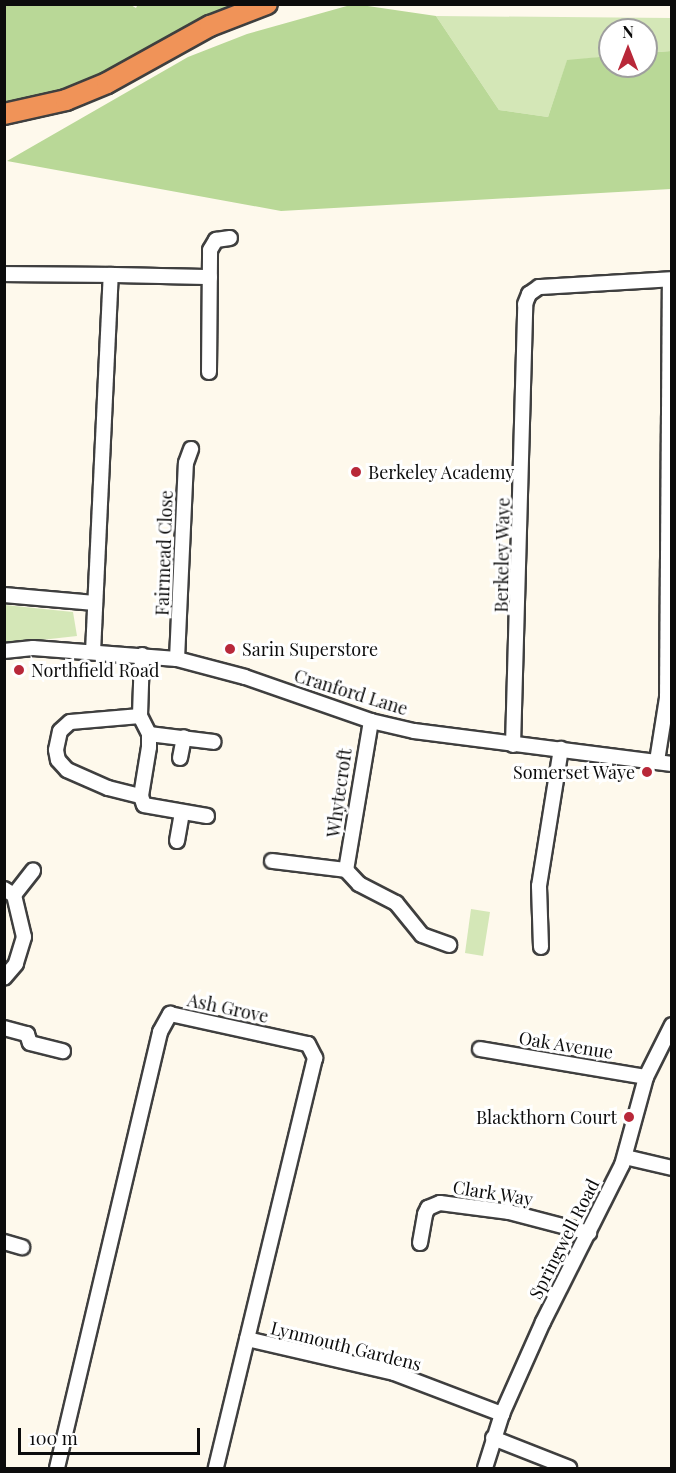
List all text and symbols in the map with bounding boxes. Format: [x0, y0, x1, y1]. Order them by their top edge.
north arrow [598, 18, 658, 78]
text: N [622, 21, 634, 42]
place label: Berkeley Academy [368, 461, 515, 483]
marker: Berkeley Academy [349, 465, 363, 479]
street label: Fairmead Close [151, 490, 177, 616]
street label: Berkeley Waye [490, 497, 514, 613]
place label: Sarin Superstore [242, 638, 378, 660]
marker: Sarin Superstore [223, 642, 237, 656]
place label: Northfield Road [31, 659, 159, 681]
marker: Northfield Road [12, 663, 26, 677]
street label: Cranford Lane [292, 664, 410, 720]
street label: Whytecroft [322, 747, 356, 839]
place label: Somerset Waye [512, 761, 635, 783]
marker: Somerset Waye [640, 765, 654, 779]
street label: Ash Grove [186, 989, 270, 1027]
street label: Oak Avenue [517, 1027, 615, 1063]
place label: Blackthorn Court [476, 1106, 617, 1128]
marker: Blackthorn Court [622, 1110, 636, 1124]
street label: Springwell Road [524, 1175, 604, 1303]
street label: Clark Way [451, 1176, 535, 1210]
street label: Lynmouth Gardens [268, 1317, 424, 1375]
scale bar [21, 1416, 202, 1454]
text: 100 m [29, 1426, 78, 1450]

